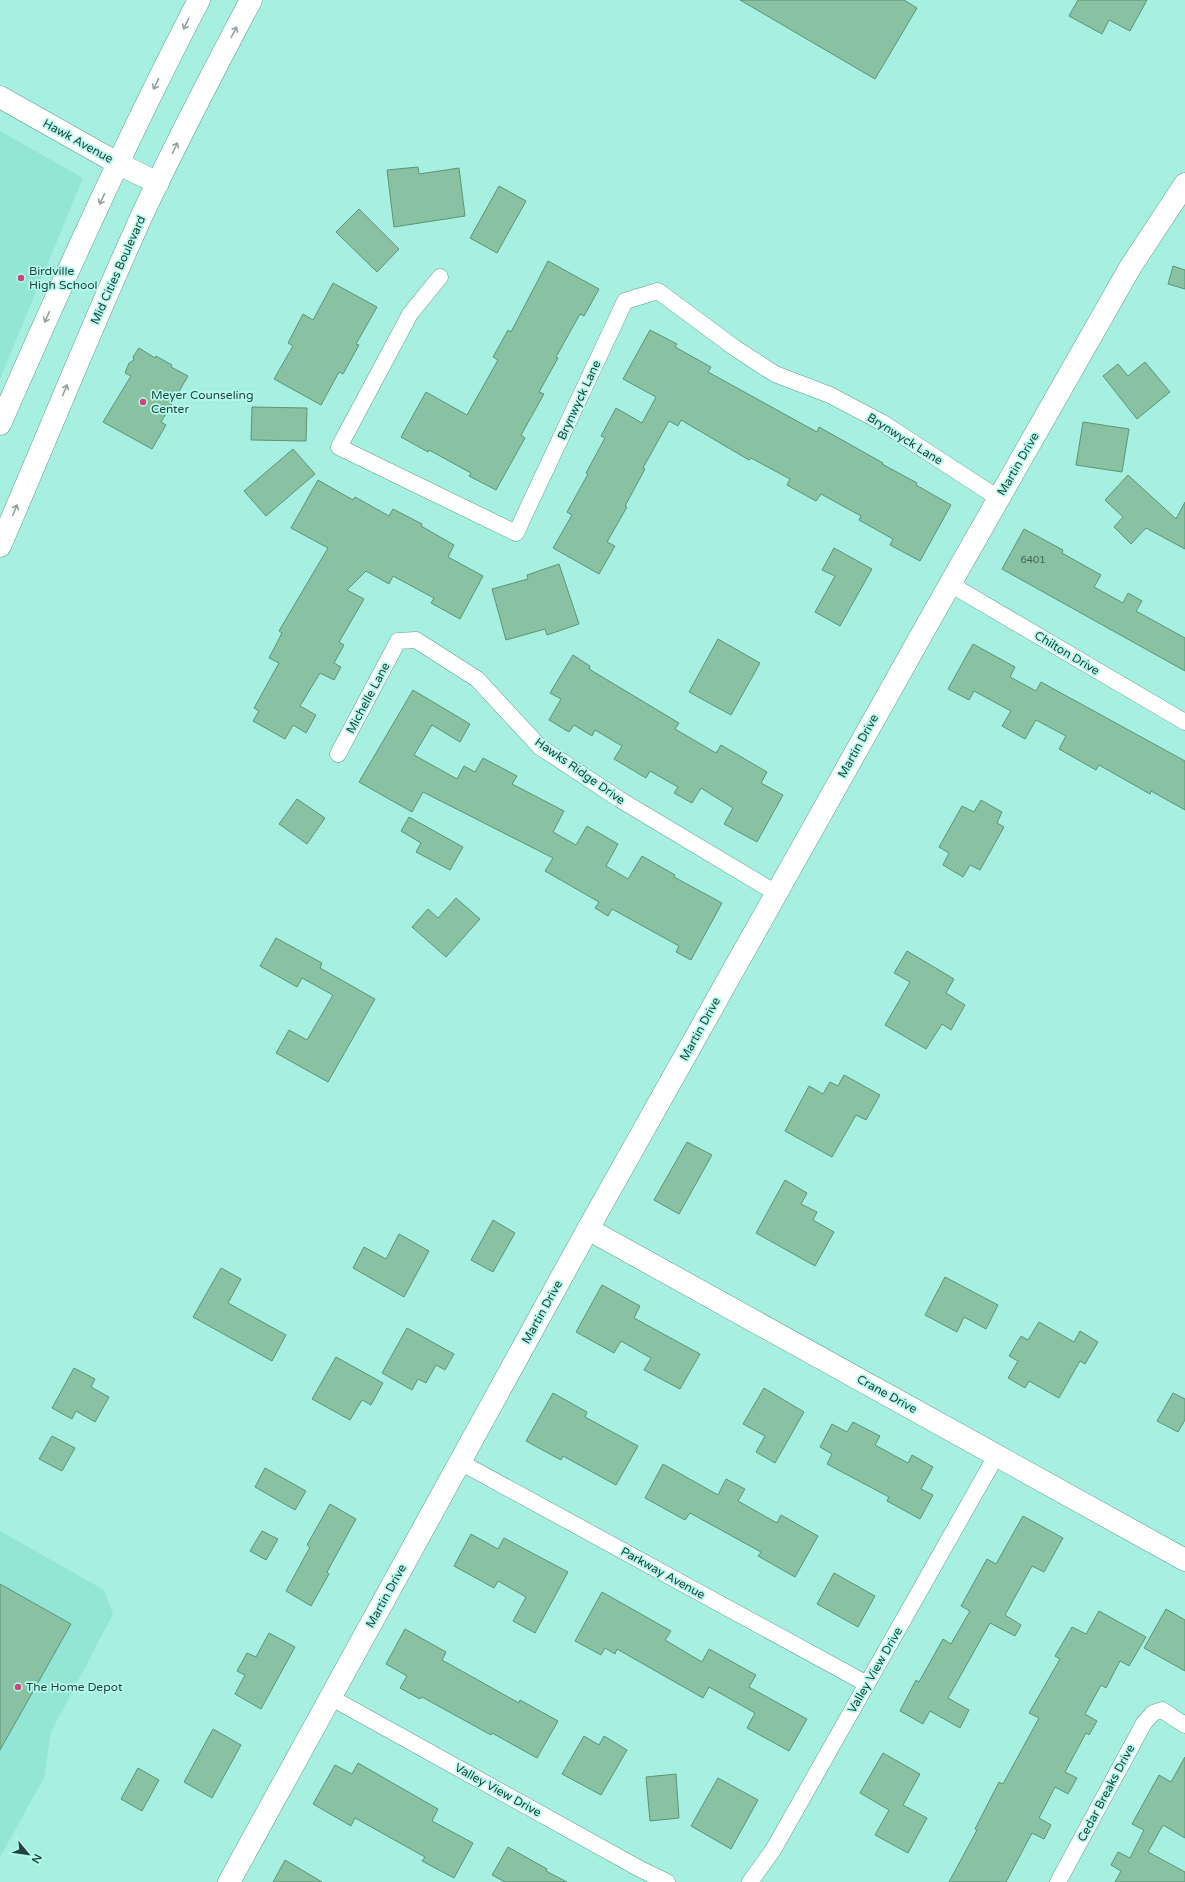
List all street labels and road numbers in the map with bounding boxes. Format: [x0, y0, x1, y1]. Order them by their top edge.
street label: Hawk Avenue [41, 116, 116, 166]
street label: Mid Cities Boulevard [88, 214, 148, 326]
street label: Brynwyck Lane [554, 358, 604, 442]
street label: Brynwyck Lane [865, 410, 945, 468]
street label: Martin Drive [994, 430, 1042, 498]
street label: Chilton Drive [1032, 628, 1102, 678]
street label: Michelle Lane [343, 660, 393, 736]
street label: Martin Drive [835, 712, 881, 780]
street label: Hawks Ridge Drive [532, 735, 628, 807]
street label: Martin Drive [677, 995, 723, 1063]
street label: Martin Drive [519, 1278, 565, 1346]
street label: Crane Drive [855, 1372, 920, 1416]
street label: Parkway Avenue [618, 1544, 708, 1602]
street label: Martin Drive [363, 1562, 409, 1630]
street label: Valley View Drive [845, 1624, 905, 1715]
street label: Cedar Breaks Drive [1074, 1742, 1138, 1844]
street label: Valley View Drive [452, 1760, 544, 1820]

